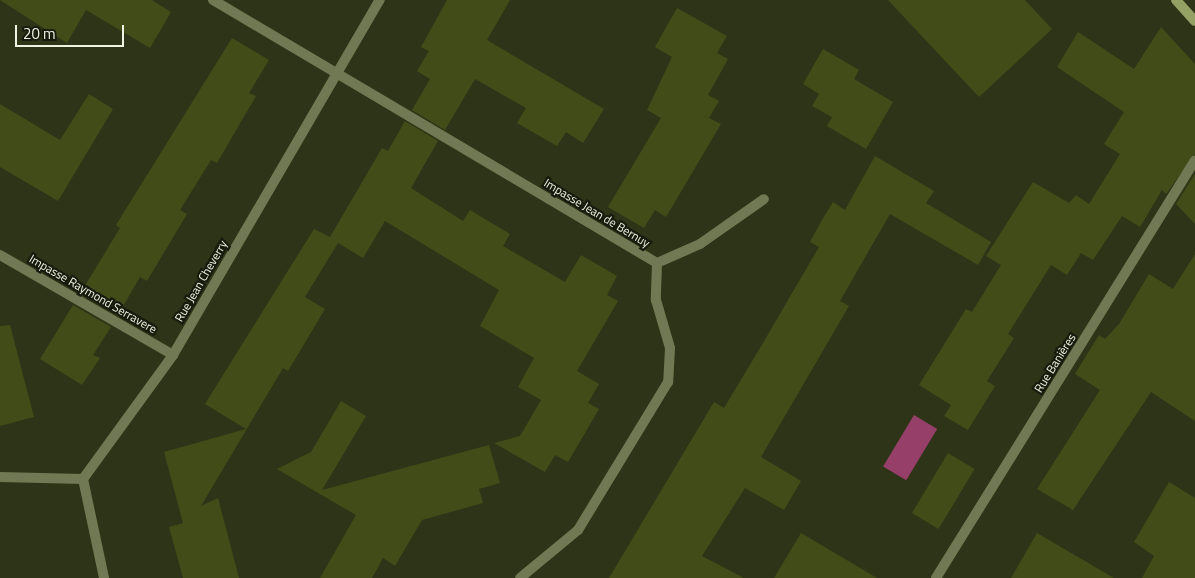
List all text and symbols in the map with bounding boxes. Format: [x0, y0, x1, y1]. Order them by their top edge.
scale bar [18, 15, 126, 47]
text: 20 m [23, 22, 56, 45]
street label: Impasse Jean de Bernuy [541, 176, 653, 250]
street label: Rue Jean Cheverry [172, 238, 230, 324]
street label: Impasse Raymond Serravere [27, 252, 159, 336]
street label: Rue Banières [1031, 331, 1079, 395]

